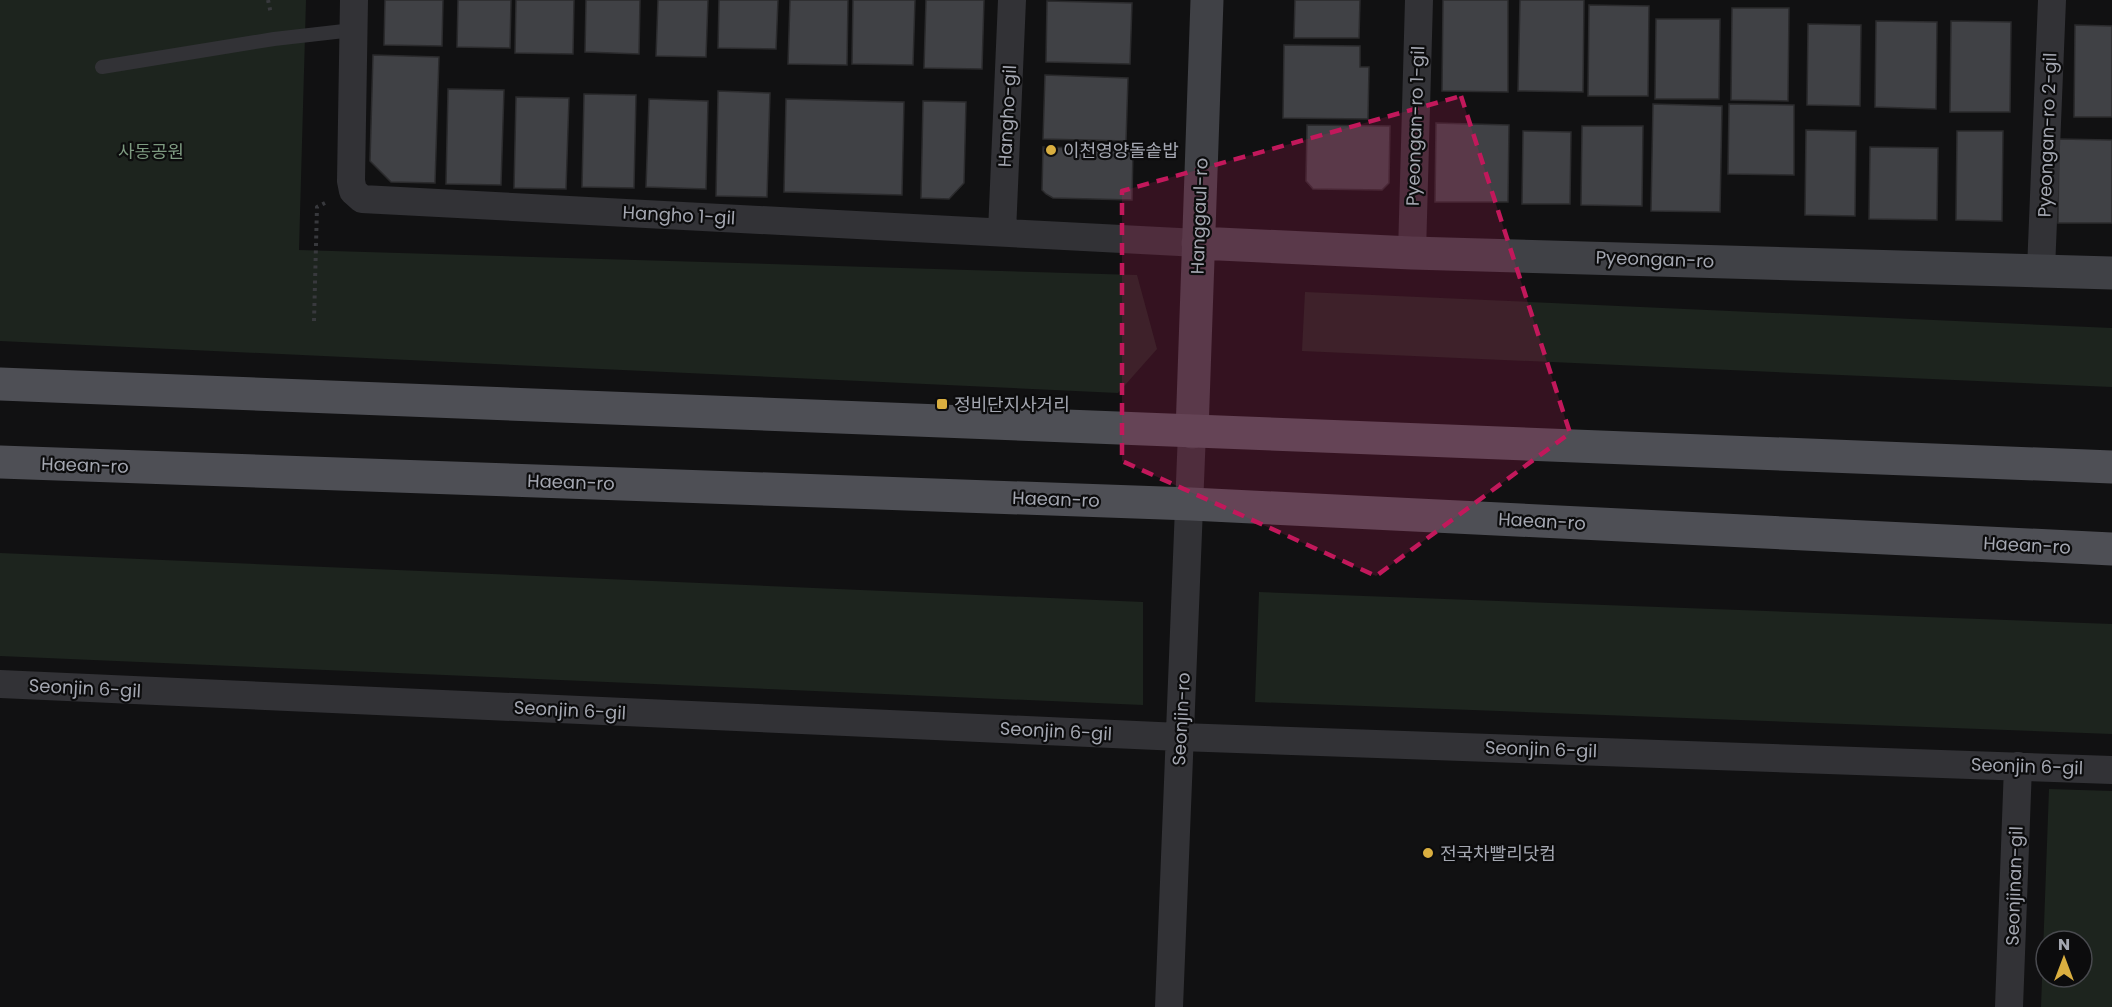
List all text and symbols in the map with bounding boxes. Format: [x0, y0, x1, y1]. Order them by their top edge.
street label: Pyeongan-ro 1-gil [1400, 45, 1430, 207]
street label: Pyeongan-ro 2-gil [2032, 52, 2062, 218]
street label: Hangho-gil [992, 64, 1022, 168]
place label: 이천영양돌솥밥 [1063, 138, 1179, 163]
park label: 사동공원 [118, 139, 184, 164]
marker: 이천영양돌솥밥 [1044, 143, 1058, 157]
street label: Hanggaul-ro [1184, 157, 1214, 275]
street label: Hangho 1-gil [622, 200, 736, 230]
street label: Pyeongan-ro [1595, 244, 1715, 274]
place label: 정비단지사거리 [954, 392, 1070, 417]
marker: 정비단지사거리 [935, 397, 949, 411]
street label: Haean-ro [41, 451, 129, 479]
street label: Haean-ro [527, 468, 615, 496]
street label: Haean-ro [1012, 485, 1100, 513]
street label: Haean-ro [1498, 506, 1586, 536]
street label: Haean-ro [1983, 530, 2071, 560]
street label: Seonjin-ro [1166, 672, 1196, 766]
street label: Seonjin 6-gil [28, 673, 142, 703]
street label: Seonjin 6-gil [513, 695, 627, 725]
street label: Seonjin 6-gil [999, 716, 1113, 746]
street label: Seonjin 6-gil [1484, 735, 1598, 763]
street label: Seonjin 6-gil [1970, 752, 2084, 780]
street label: Seonjinan-gil [1999, 826, 2029, 946]
place label: 전국차빨리닷컴 [1440, 841, 1556, 866]
marker: 전국차빨리닷컴 [1421, 846, 1435, 860]
north arrow [2034, 929, 2094, 989]
text: N [2058, 933, 2070, 956]

